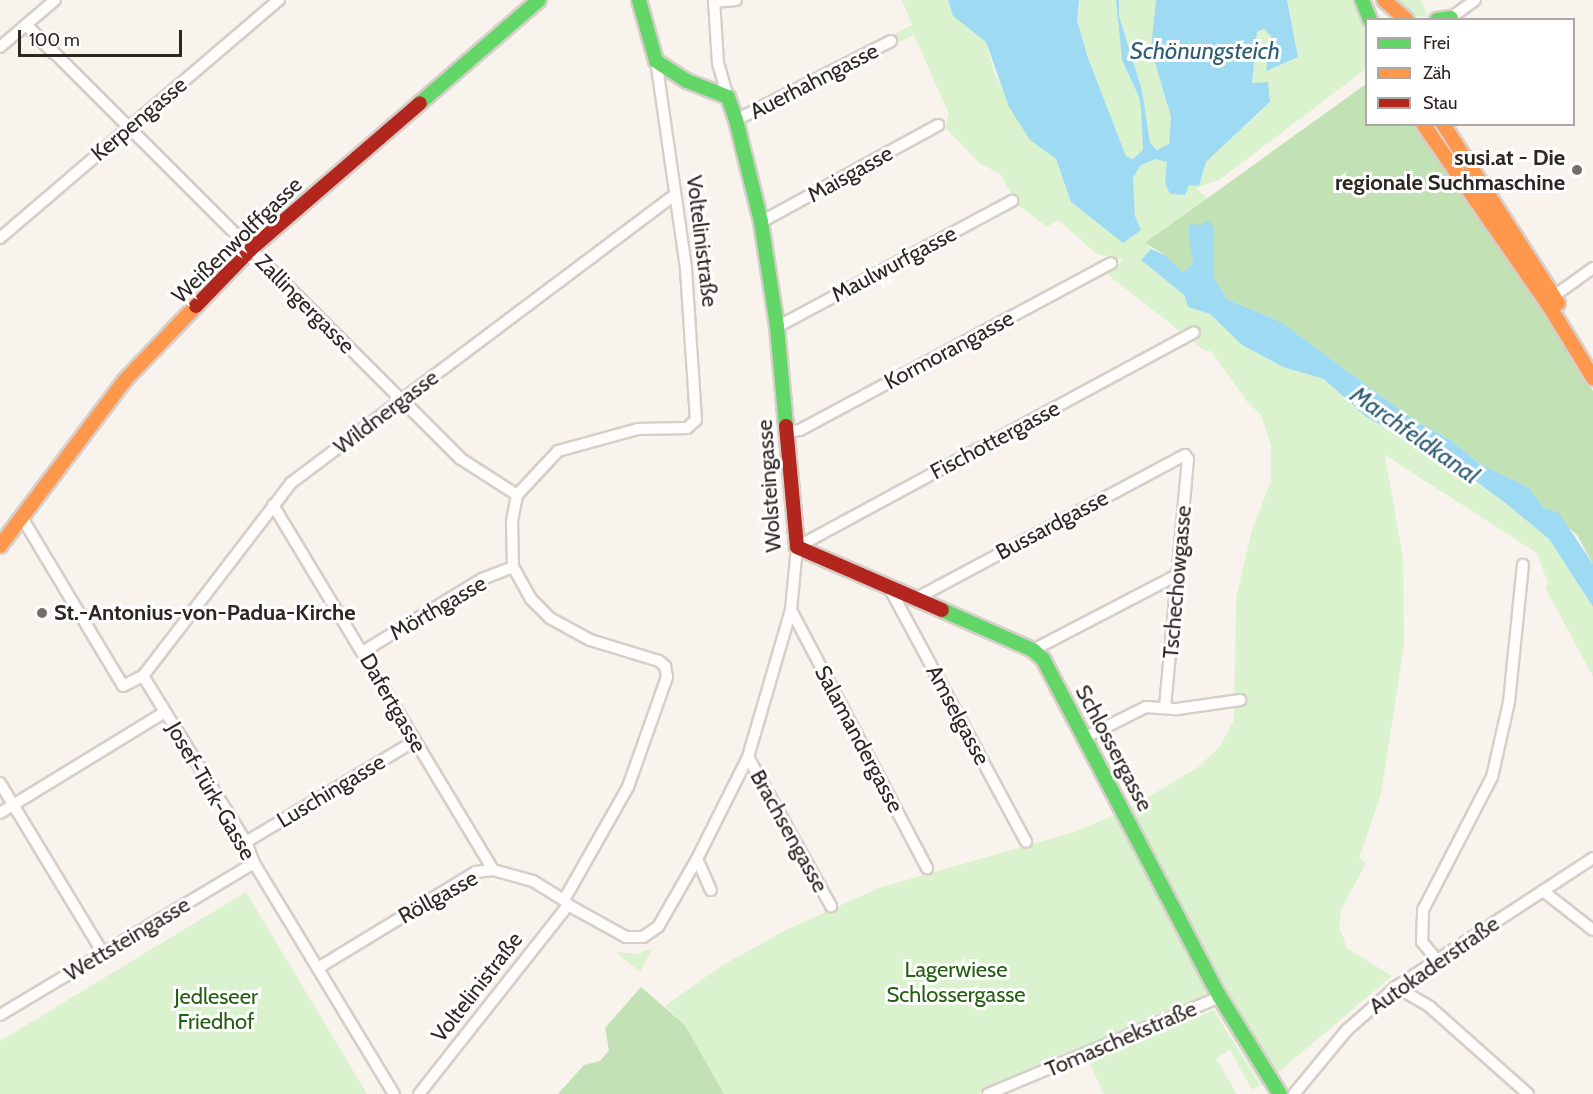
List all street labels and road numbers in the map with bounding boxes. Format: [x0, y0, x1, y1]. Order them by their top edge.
street label: Auerhahngasse [745, 37, 883, 125]
street label: Kerpengasse [86, 71, 192, 167]
street label: Maisgasse [803, 140, 897, 208]
street label: Weißenwolffgasse [166, 171, 308, 309]
street label: Voltelinistraße [681, 174, 723, 308]
street label: Maulwurfgasse [827, 220, 961, 308]
street label: Zallingergasse [250, 249, 360, 359]
street label: Kormorangasse [880, 305, 1018, 395]
street label: Wildnergasse [329, 364, 443, 460]
street label: Fischottergasse [926, 395, 1064, 485]
street label: Wolsteingasse [751, 419, 787, 553]
street label: Bussardgasse [991, 484, 1113, 566]
street label: Tschechowgasse [1157, 504, 1197, 660]
street label: Mörthgasse [385, 570, 491, 646]
street label: Dafertgasse [354, 649, 432, 757]
street label: Salamandergasse [809, 661, 909, 817]
street label: Amselgasse [921, 661, 995, 769]
street label: Schlossergasse [1070, 680, 1158, 816]
street label: Josef-Türk-Gasse [161, 717, 261, 865]
street label: Luschingasse [272, 748, 390, 834]
street label: Brachsengasse [745, 765, 833, 897]
street label: Röllgasse [394, 865, 482, 929]
street label: Wettsteingasse [59, 891, 195, 987]
street label: Autokaderstraße [1364, 910, 1504, 1020]
street label: Voltelinistraße [426, 927, 528, 1047]
street label: Tomaschekstraße [1041, 995, 1201, 1083]

